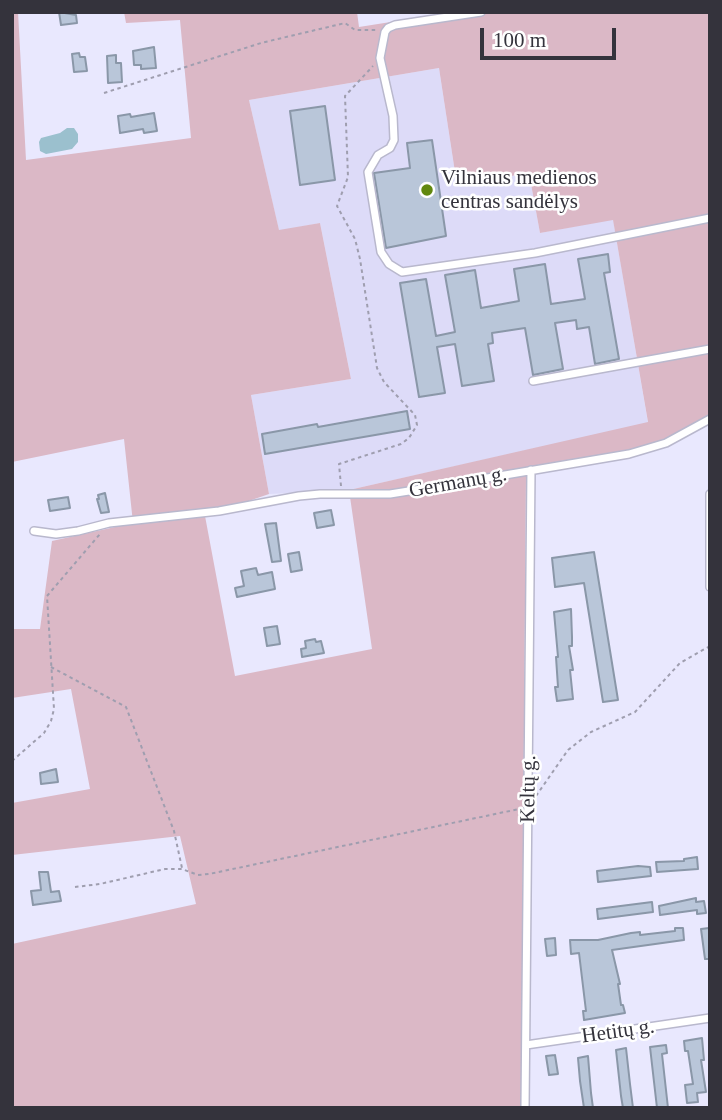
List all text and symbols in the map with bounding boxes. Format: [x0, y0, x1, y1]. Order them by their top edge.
scale bar [484, 14, 620, 58]
text: 100 m [493, 28, 546, 52]
place label: Vilniaus medienos centras sandėlys [441, 165, 597, 215]
marker: Vilniaus medienos centras sandėlys [419, 182, 435, 198]
street label: Germanų g. [407, 462, 509, 504]
street label: Keltų g. [516, 755, 542, 823]
street label: Hetitų g. [580, 1014, 656, 1050]

